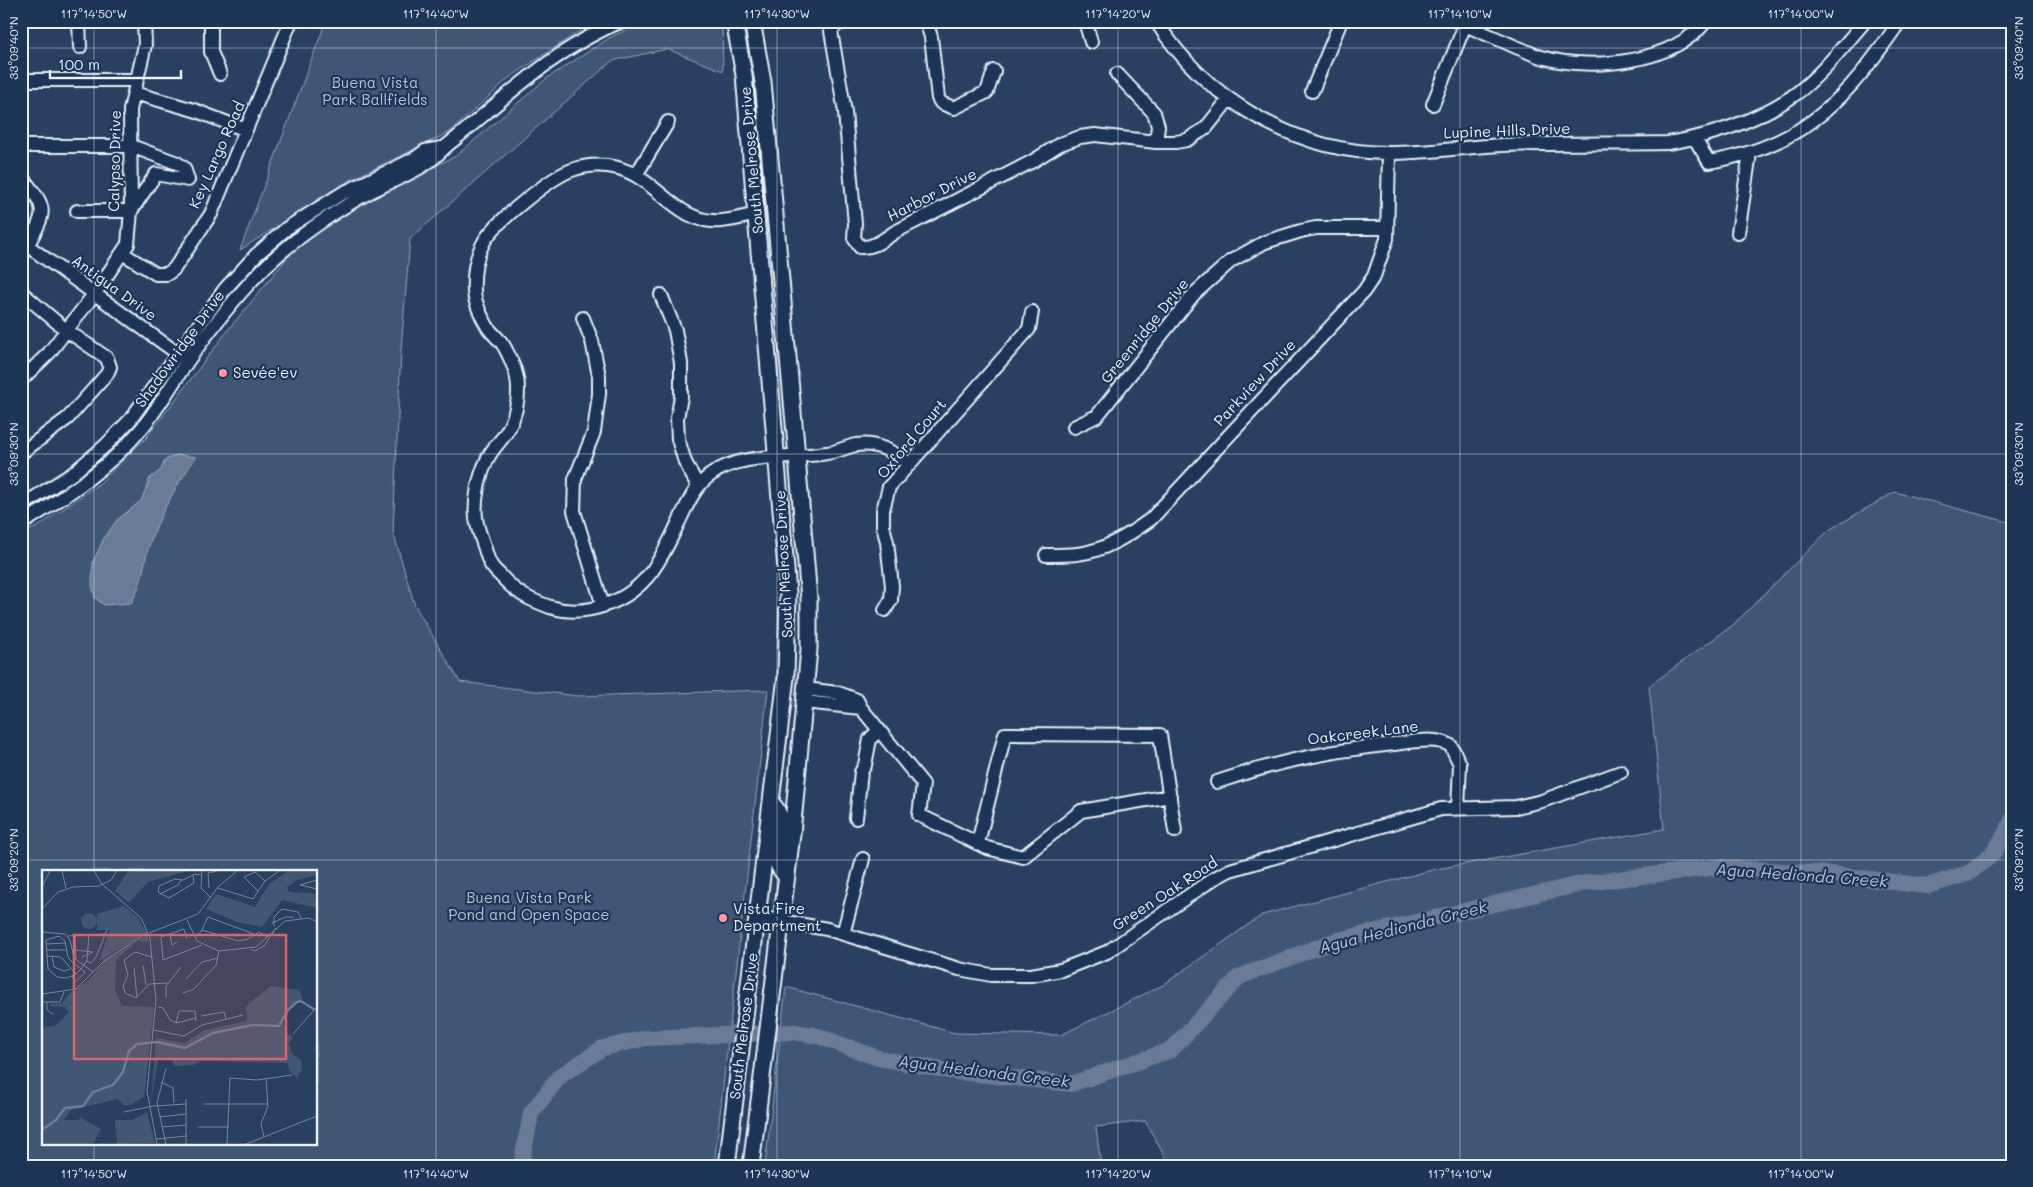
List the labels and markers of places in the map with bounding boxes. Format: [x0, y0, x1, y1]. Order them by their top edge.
place label: Sevée'ev [233, 362, 297, 382]
marker: Sevée'ev [217, 367, 229, 379]
place label: Vista Fire Department [733, 898, 821, 935]
marker: Vista Fire Department [717, 912, 729, 924]

